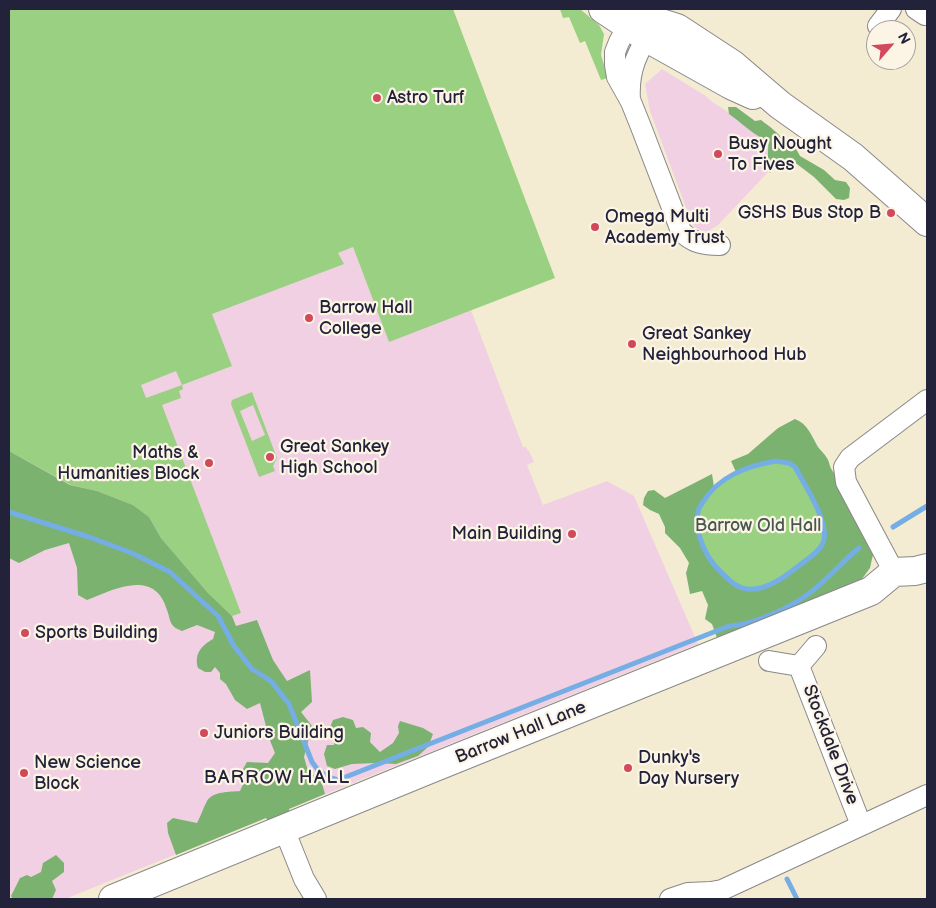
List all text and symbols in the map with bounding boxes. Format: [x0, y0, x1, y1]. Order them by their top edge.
north arrow [866, 20, 916, 70]
text: N [894, 30, 914, 47]
place label: Astro Turf [387, 87, 465, 109]
marker: Astro Turf [371, 92, 383, 104]
place label: Busy Nought To Fives [728, 133, 832, 176]
marker: Busy Nought To Fives [712, 148, 724, 160]
place label: GSHS Bus Stop B [738, 202, 881, 224]
place label: Omega Multi Academy Trust [605, 206, 725, 248]
marker: GSHS Bus Stop B [885, 207, 897, 219]
marker: Omega Multi Academy Trust [589, 221, 601, 233]
place label: Barrow Hall College [319, 297, 413, 340]
marker: Barrow Hall College [303, 312, 315, 324]
place label: Great Sankey Neighbourhood Hub [642, 323, 807, 366]
marker: Great Sankey Neighbourhood Hub [626, 338, 638, 350]
place label: Great Sankey High School [280, 436, 389, 478]
place label: Maths & Humanities Block [57, 442, 199, 484]
marker: Great Sankey High School [264, 451, 276, 463]
marker: Maths & Humanities Block [203, 457, 215, 469]
park label: Barrow Old Hall [695, 515, 821, 537]
place label: Main Building [452, 523, 562, 545]
marker: Main Building [566, 528, 578, 540]
place label: Sports Building [35, 622, 158, 644]
marker: Sports Building [19, 627, 31, 639]
street label: Stockdale Drive [797, 682, 863, 808]
street label: Barrow Hall Lane [452, 697, 590, 769]
place label: Juniors Building [214, 722, 344, 744]
marker: Juniors Building [198, 727, 210, 739]
place label: Dunky's Day Nursery [638, 747, 739, 790]
place label: New Science Block [34, 752, 141, 794]
marker: Dunky's Day Nursery [622, 762, 634, 774]
marker: New Science Block [18, 767, 30, 779]
district label: BARROW HALL [202, 767, 352, 789]

